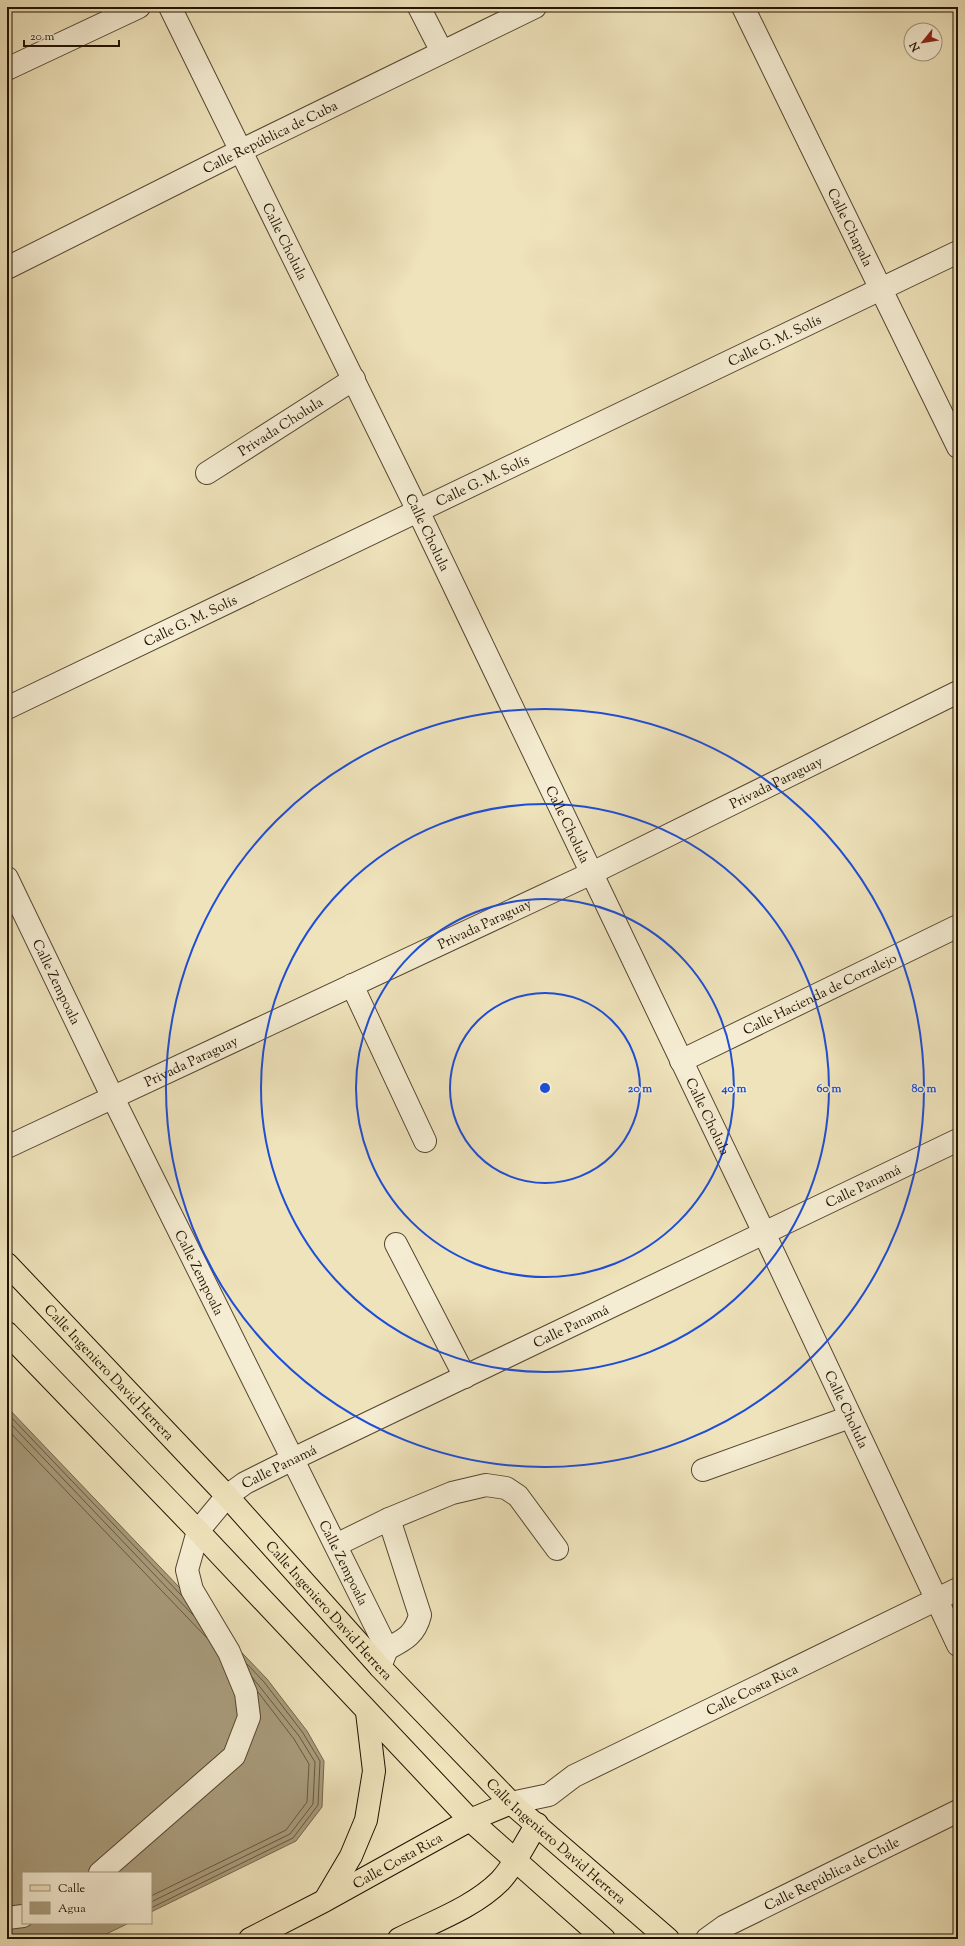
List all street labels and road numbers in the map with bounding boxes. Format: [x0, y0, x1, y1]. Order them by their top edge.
street label: Calle República de Cuba [200, 96, 342, 180]
street label: Calle Chapala [821, 185, 877, 271]
street label: Calle Cholula [256, 200, 311, 285]
street label: Calle G. M. Solís [725, 311, 825, 373]
street label: Privada Cholula [235, 393, 328, 462]
street label: Calle G. M. Solís [433, 451, 533, 513]
street label: Calle Cholula [399, 491, 454, 576]
street label: Calle G. M. Solís [141, 591, 241, 653]
street label: Privada Paraguay [727, 752, 827, 815]
street label: Calle Cholula [539, 783, 594, 868]
street label: Privada Paraguay [435, 895, 535, 956]
street label: Calle Zempoala [26, 936, 85, 1029]
street label: Calle Hacienda de Corralejo [740, 949, 901, 1041]
street label: Privada Paraguay [141, 1032, 242, 1093]
street label: Calle Cholula [679, 1075, 734, 1160]
street label: Calle Panamá [823, 1160, 905, 1214]
street label: Calle Zempoala [168, 1227, 228, 1320]
street label: Calle Ingeniero David Herrera [38, 1301, 178, 1447]
street label: Calle Panamá [530, 1301, 613, 1354]
street label: Calle Cholula [818, 1368, 872, 1453]
street label: Calle Panamá [239, 1441, 321, 1495]
street label: Calle Zempoala [313, 1517, 372, 1610]
street label: Calle Ingeniero David Herrera [260, 1537, 396, 1686]
street label: Calle Costa Rica [703, 1660, 802, 1722]
street label: Calle Ingeniero David Herrera [480, 1775, 630, 1910]
street label: Calle Costa Rica [350, 1829, 447, 1895]
street label: Calle República de Chile [761, 1833, 904, 1917]

